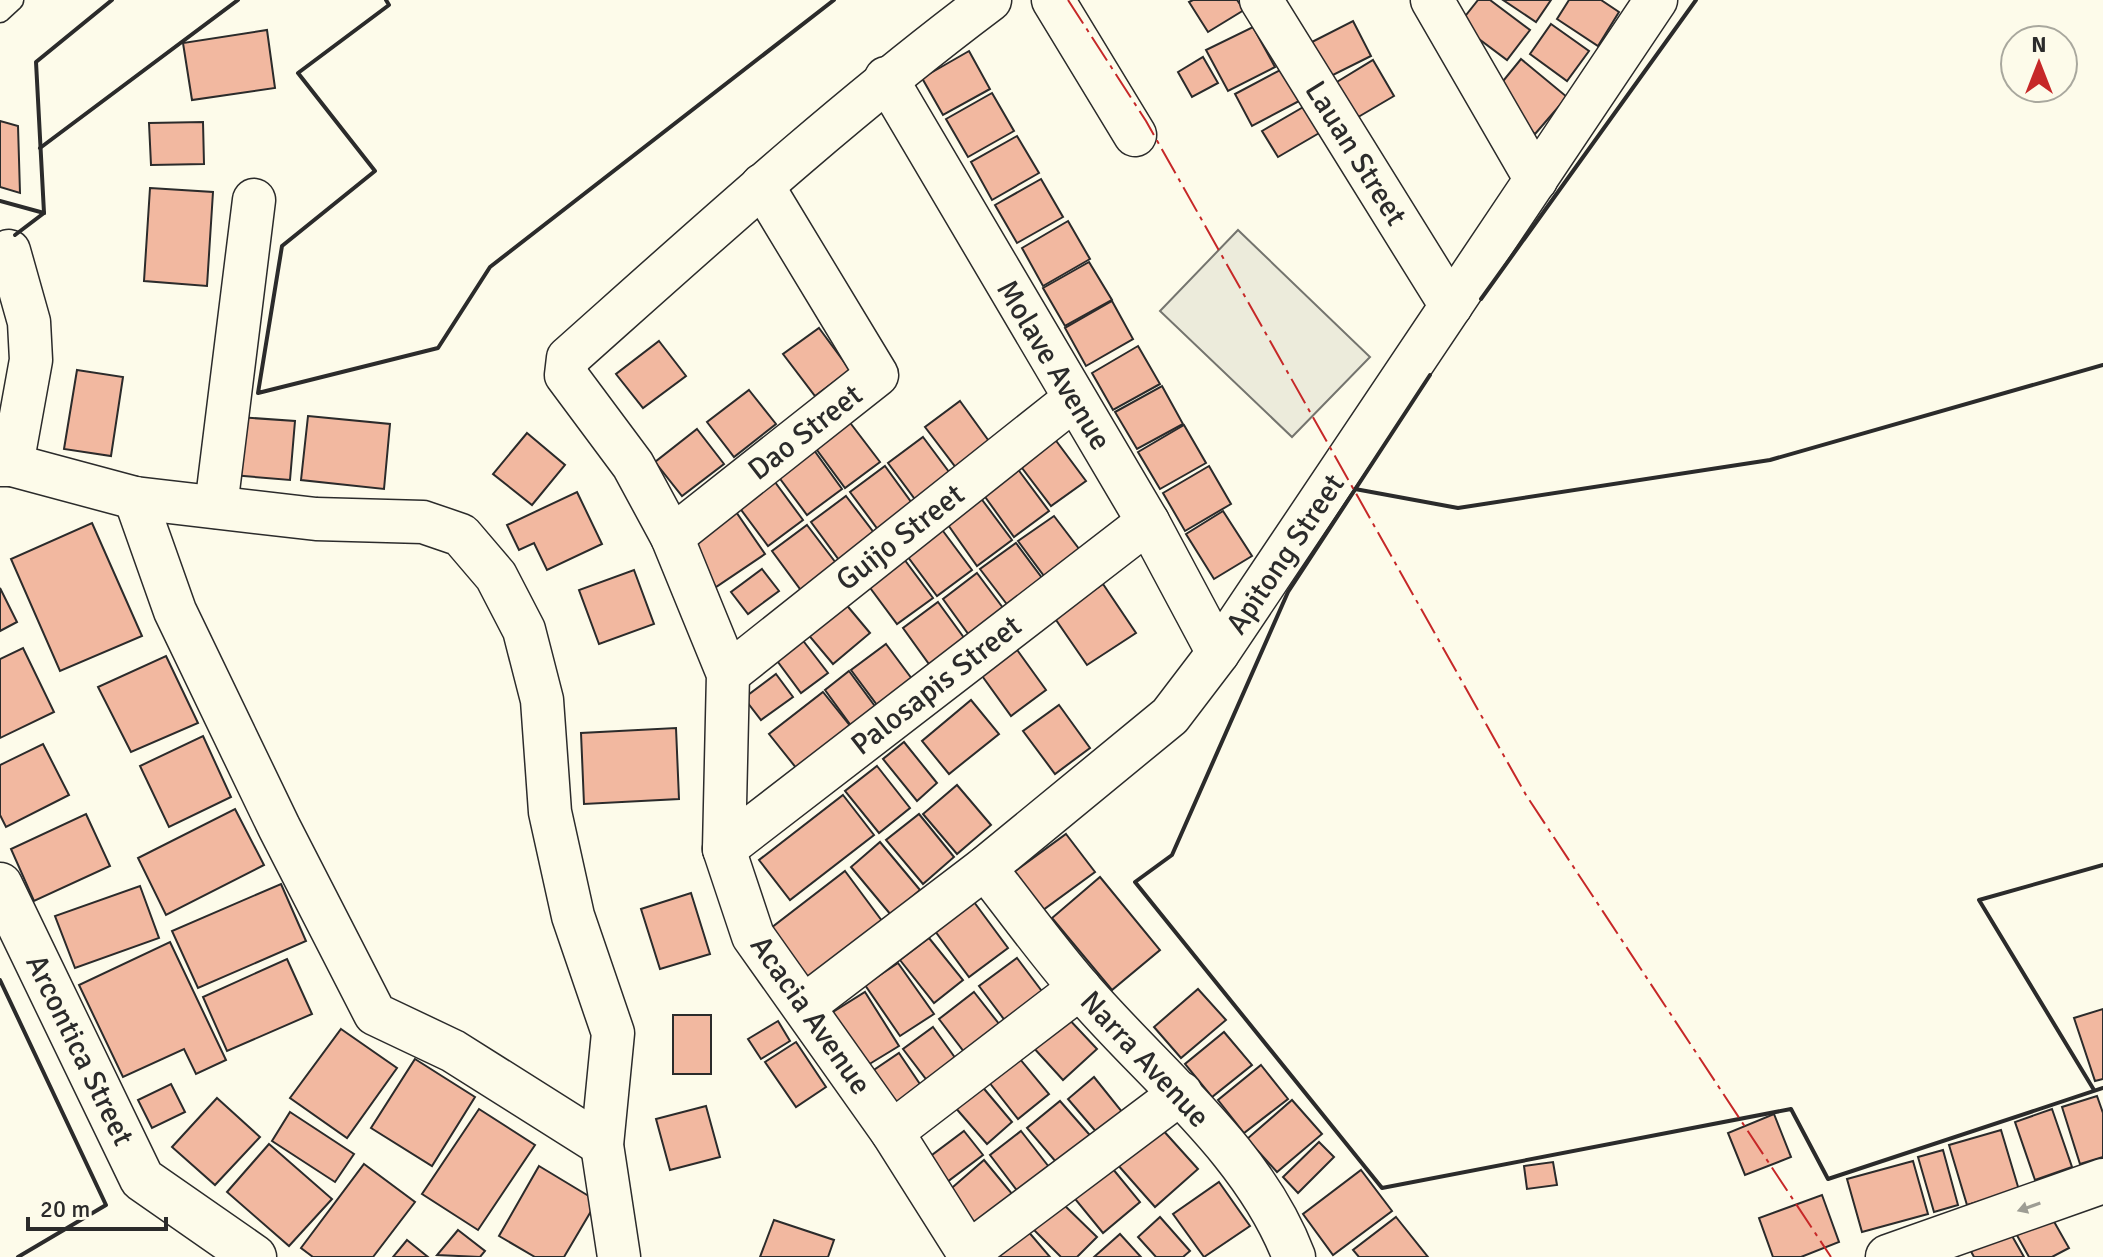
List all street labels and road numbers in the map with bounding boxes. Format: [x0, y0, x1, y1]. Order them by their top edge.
street label: Lauan Street [1297, 74, 1415, 232]
street label: Molave Avenue [988, 273, 1119, 457]
street label: Dao Street [741, 376, 870, 488]
street label: Apitong Street [1218, 467, 1352, 641]
street label: Guijo Street [829, 476, 972, 599]
street label: Palosapis Street [844, 607, 1029, 763]
street label: Acacia Avenue [742, 929, 879, 1102]
street label: Arcontica Street [17, 949, 142, 1152]
street label: Narra Avenue [1072, 983, 1217, 1135]

